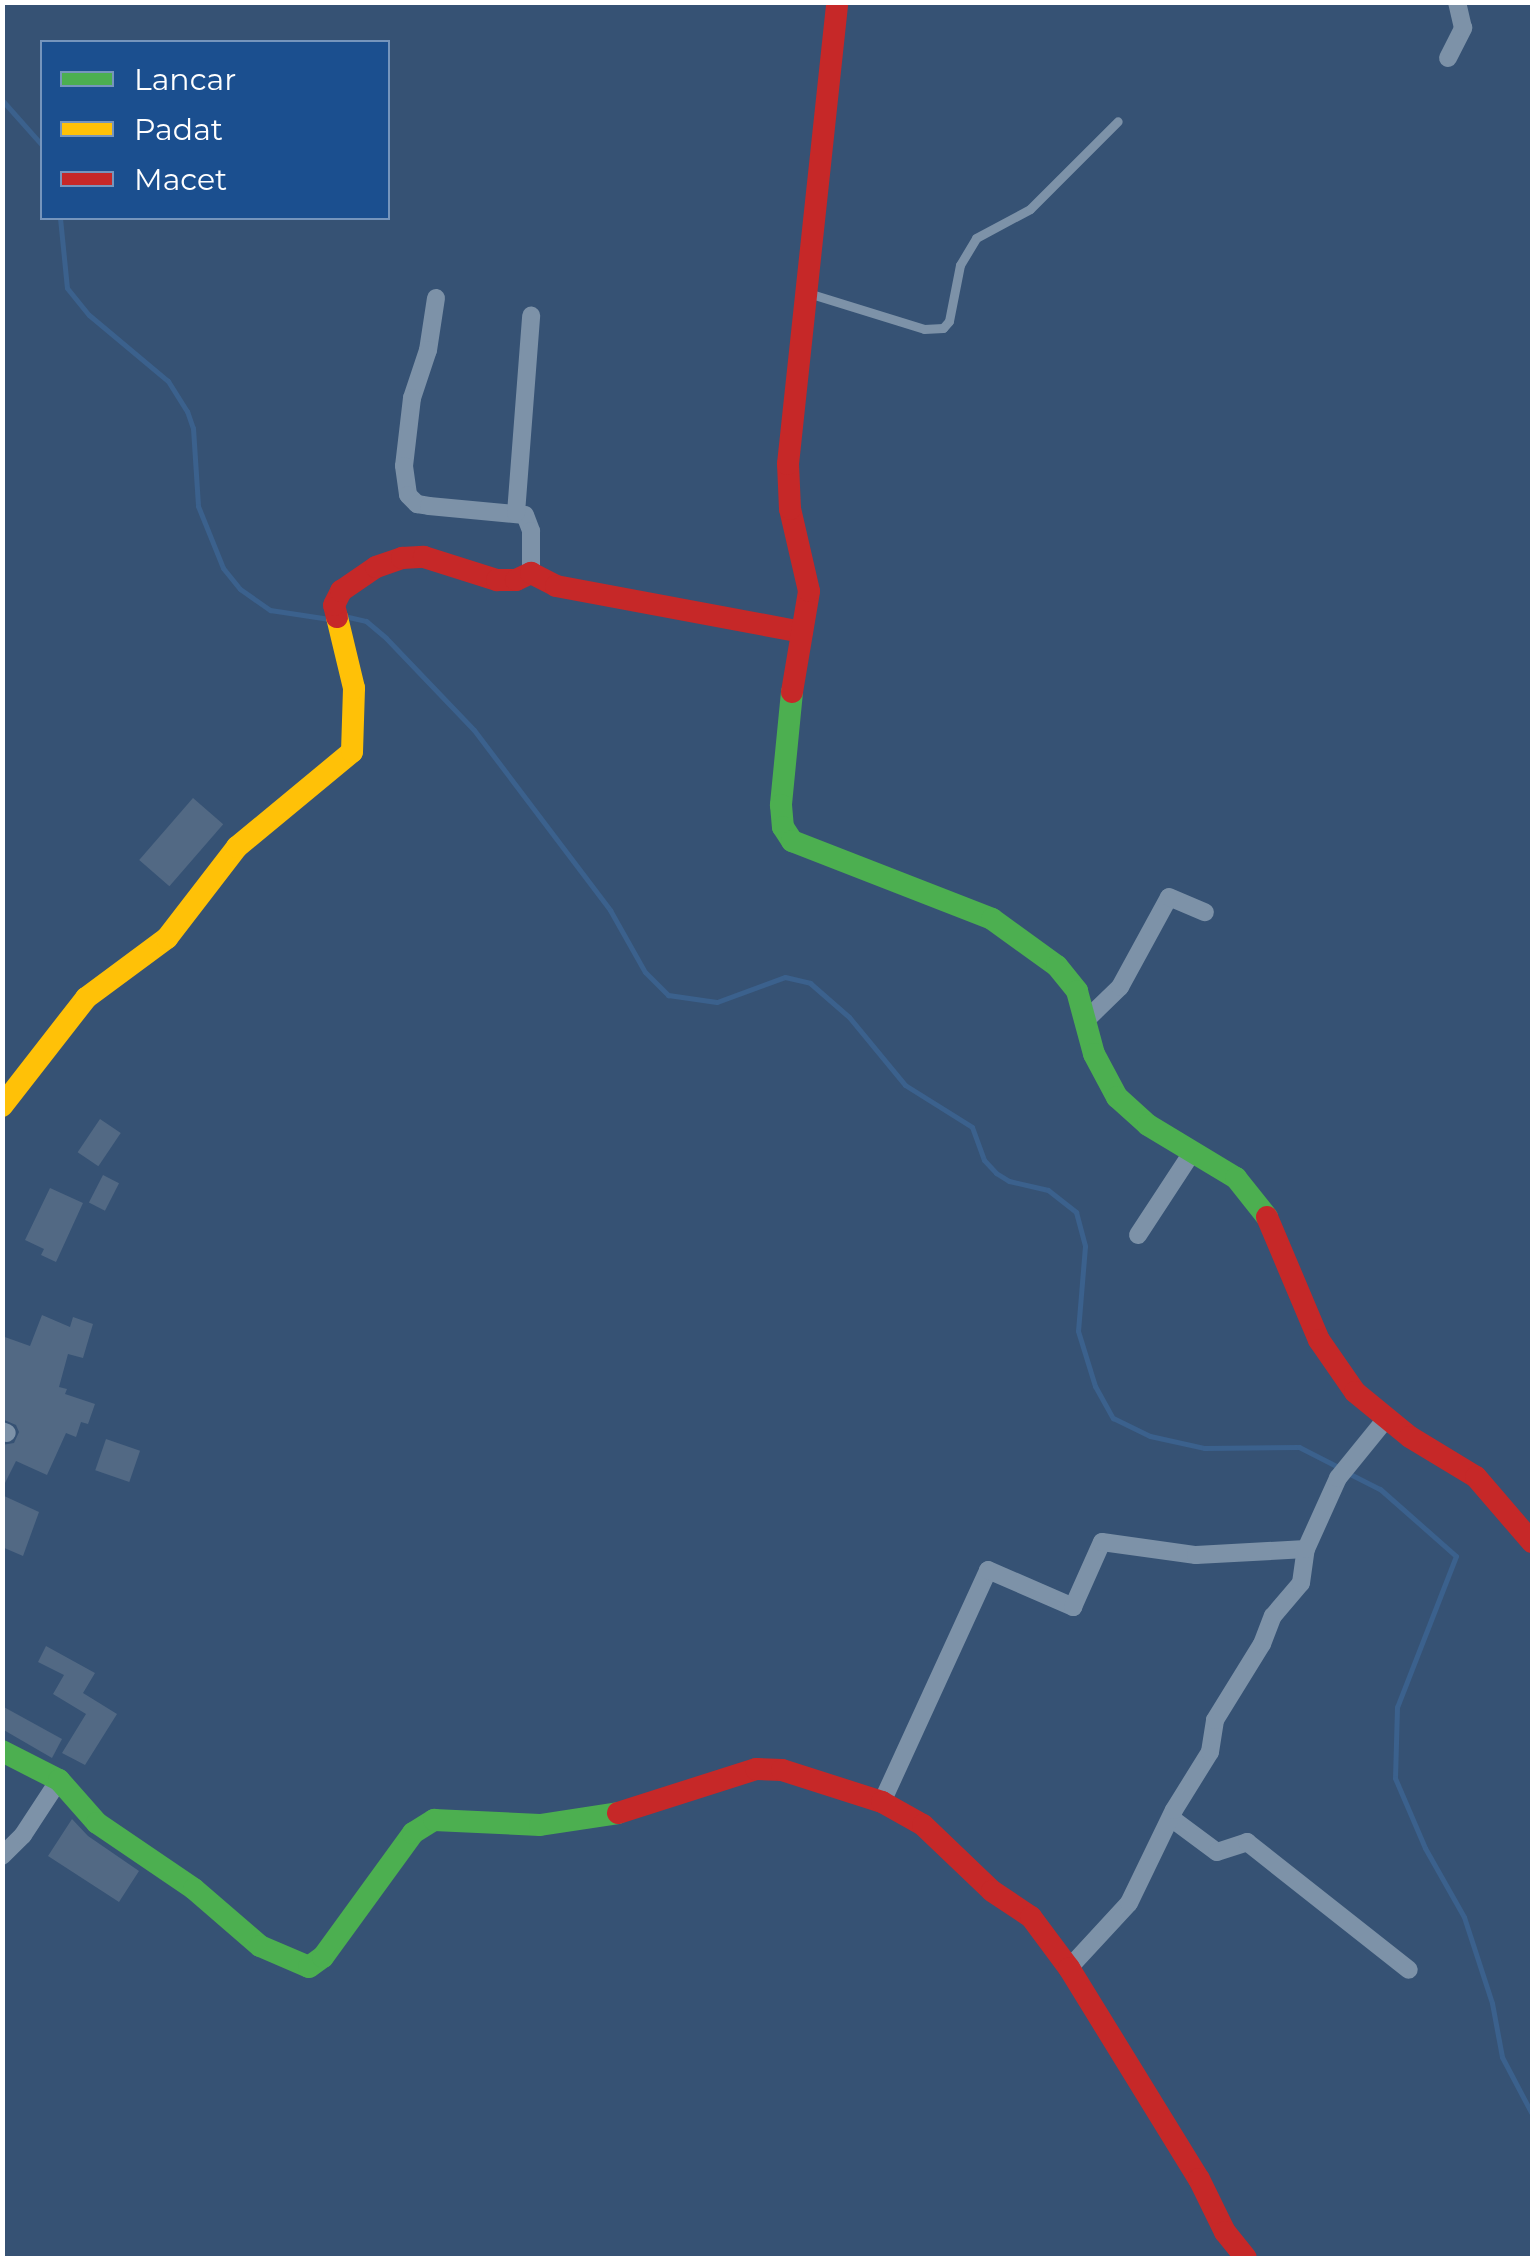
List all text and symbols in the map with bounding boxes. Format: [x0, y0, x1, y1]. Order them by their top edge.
legend [40, 40, 390, 220]
text: Lancar [134, 61, 236, 98]
text: Padat [134, 111, 223, 148]
text: Macet [134, 161, 227, 198]

